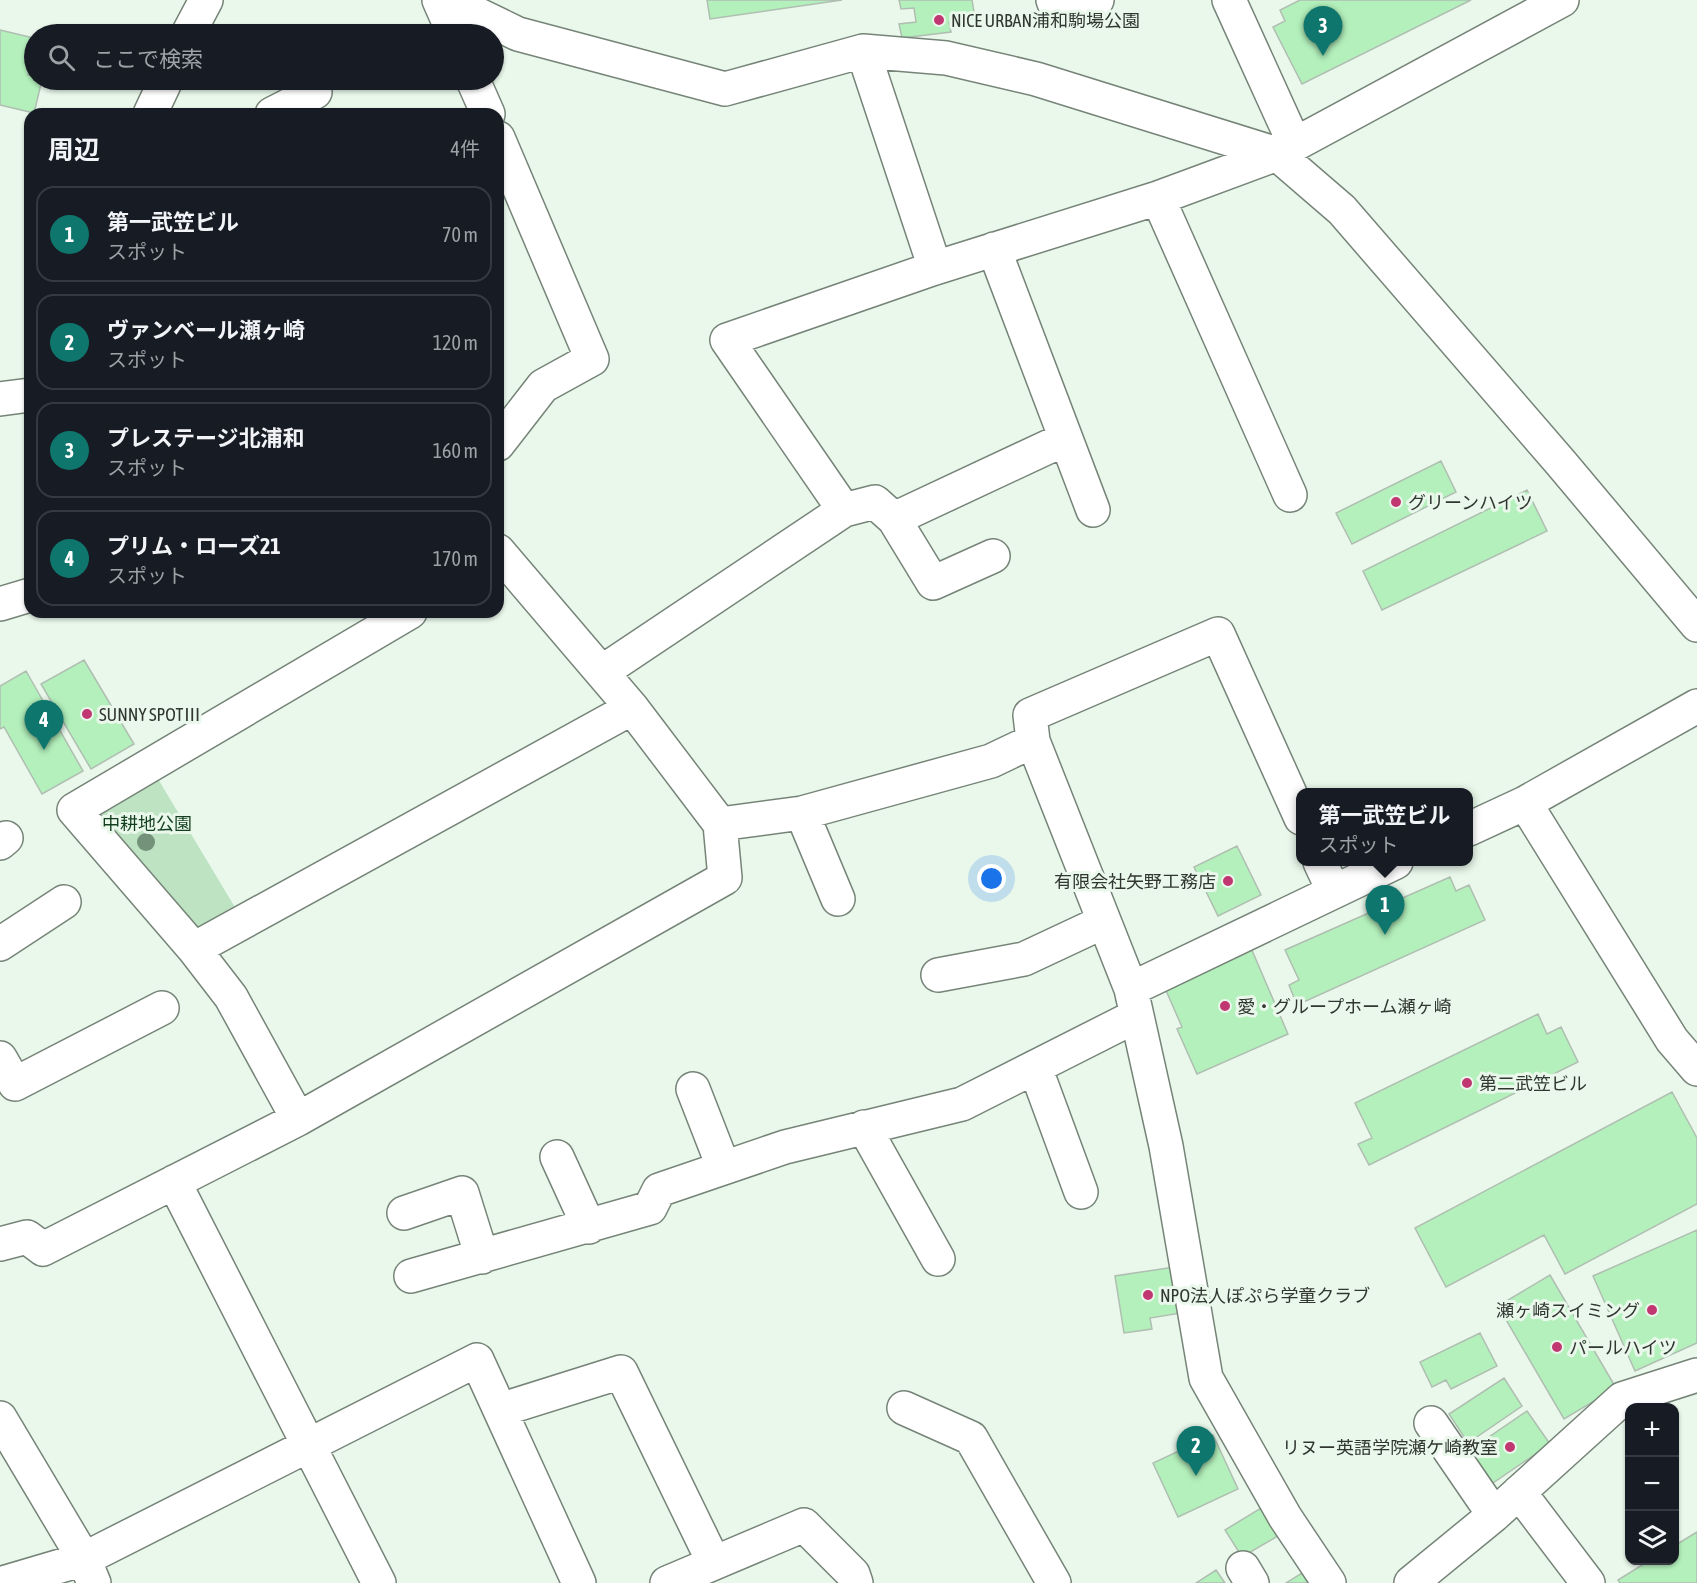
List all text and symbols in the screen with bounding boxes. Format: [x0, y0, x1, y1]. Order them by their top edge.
pin: 3 [1304, 7, 1342, 56]
place label: NICE URBAN浦和駒場公園 [951, 10, 1140, 31]
marker: NICE URBAN浦和駒場公園 [932, 13, 946, 27]
search box [24, 24, 504, 90]
icon: search [45, 41, 78, 74]
text: ここで検索 [93, 46, 203, 72]
text: 周辺 [48, 135, 100, 165]
text: 4件 [451, 137, 480, 160]
text: 第一武笠ビル [107, 209, 239, 235]
text: 1 [65, 223, 74, 246]
text: 70 m [442, 223, 478, 246]
text: スポット [107, 240, 187, 263]
text: ヴァンベール瀬ヶ崎 [107, 317, 305, 343]
text: 2 [65, 331, 74, 354]
text: 120 m [433, 331, 478, 354]
text: スポット [107, 348, 187, 371]
text: プレステージ北浦和 [107, 425, 305, 451]
text: 3 [65, 439, 74, 462]
text: 160 m [433, 439, 478, 462]
text: スポット [107, 456, 187, 479]
place label: グリーンハイツ [1408, 492, 1533, 513]
marker: グリーンハイツ [1389, 495, 1403, 509]
text: プリム・ローズ21 [107, 533, 281, 559]
text: 4 [65, 547, 74, 570]
text: 170 m [433, 547, 478, 570]
text: スポット [107, 564, 187, 587]
pin: 4 [24, 700, 63, 750]
place label: SUNNY SPOTⅢ [99, 704, 201, 725]
marker: SUNNY SPOTⅢ [80, 707, 94, 721]
popup [1296, 788, 1473, 866]
text: 第一武笠ビル [1318, 802, 1451, 828]
park label: 中耕地公園 [102, 813, 192, 834]
text: スポット [1318, 833, 1398, 856]
your location [977, 864, 1006, 893]
place label: 有限会社矢野工務店 [1054, 871, 1216, 892]
marker: 有限会社矢野工務店 [1221, 874, 1235, 888]
pin: 1 [1366, 886, 1404, 935]
place label: 愛・グループホーム瀬ヶ崎 [1237, 996, 1451, 1017]
marker: 愛・グループホーム瀬ヶ崎 [1218, 999, 1232, 1013]
place label: 第二武笠ビル [1479, 1073, 1587, 1094]
marker: 第二武笠ビル [1460, 1076, 1474, 1090]
place label: NPO法人ぽぷら学童クラブ [1160, 1285, 1370, 1306]
marker: NPO法人ぽぷら学童クラブ [1141, 1288, 1155, 1302]
place label: 瀬ヶ崎スイミング [1496, 1300, 1640, 1321]
marker: 瀬ヶ崎スイミング [1645, 1303, 1659, 1317]
place label: パールハイツ [1569, 1337, 1677, 1358]
marker: パールハイツ [1550, 1340, 1564, 1354]
map controls [1625, 1403, 1679, 1565]
button: + [1625, 1403, 1679, 1457]
pin: 2 [1176, 1426, 1216, 1476]
place label: リヌー英語学院瀬ケ崎教室 [1282, 1437, 1498, 1458]
marker: リヌー英語学院瀬ケ崎教室 [1503, 1440, 1517, 1454]
button: − [1625, 1457, 1679, 1511]
button: layers [1625, 1511, 1679, 1565]

